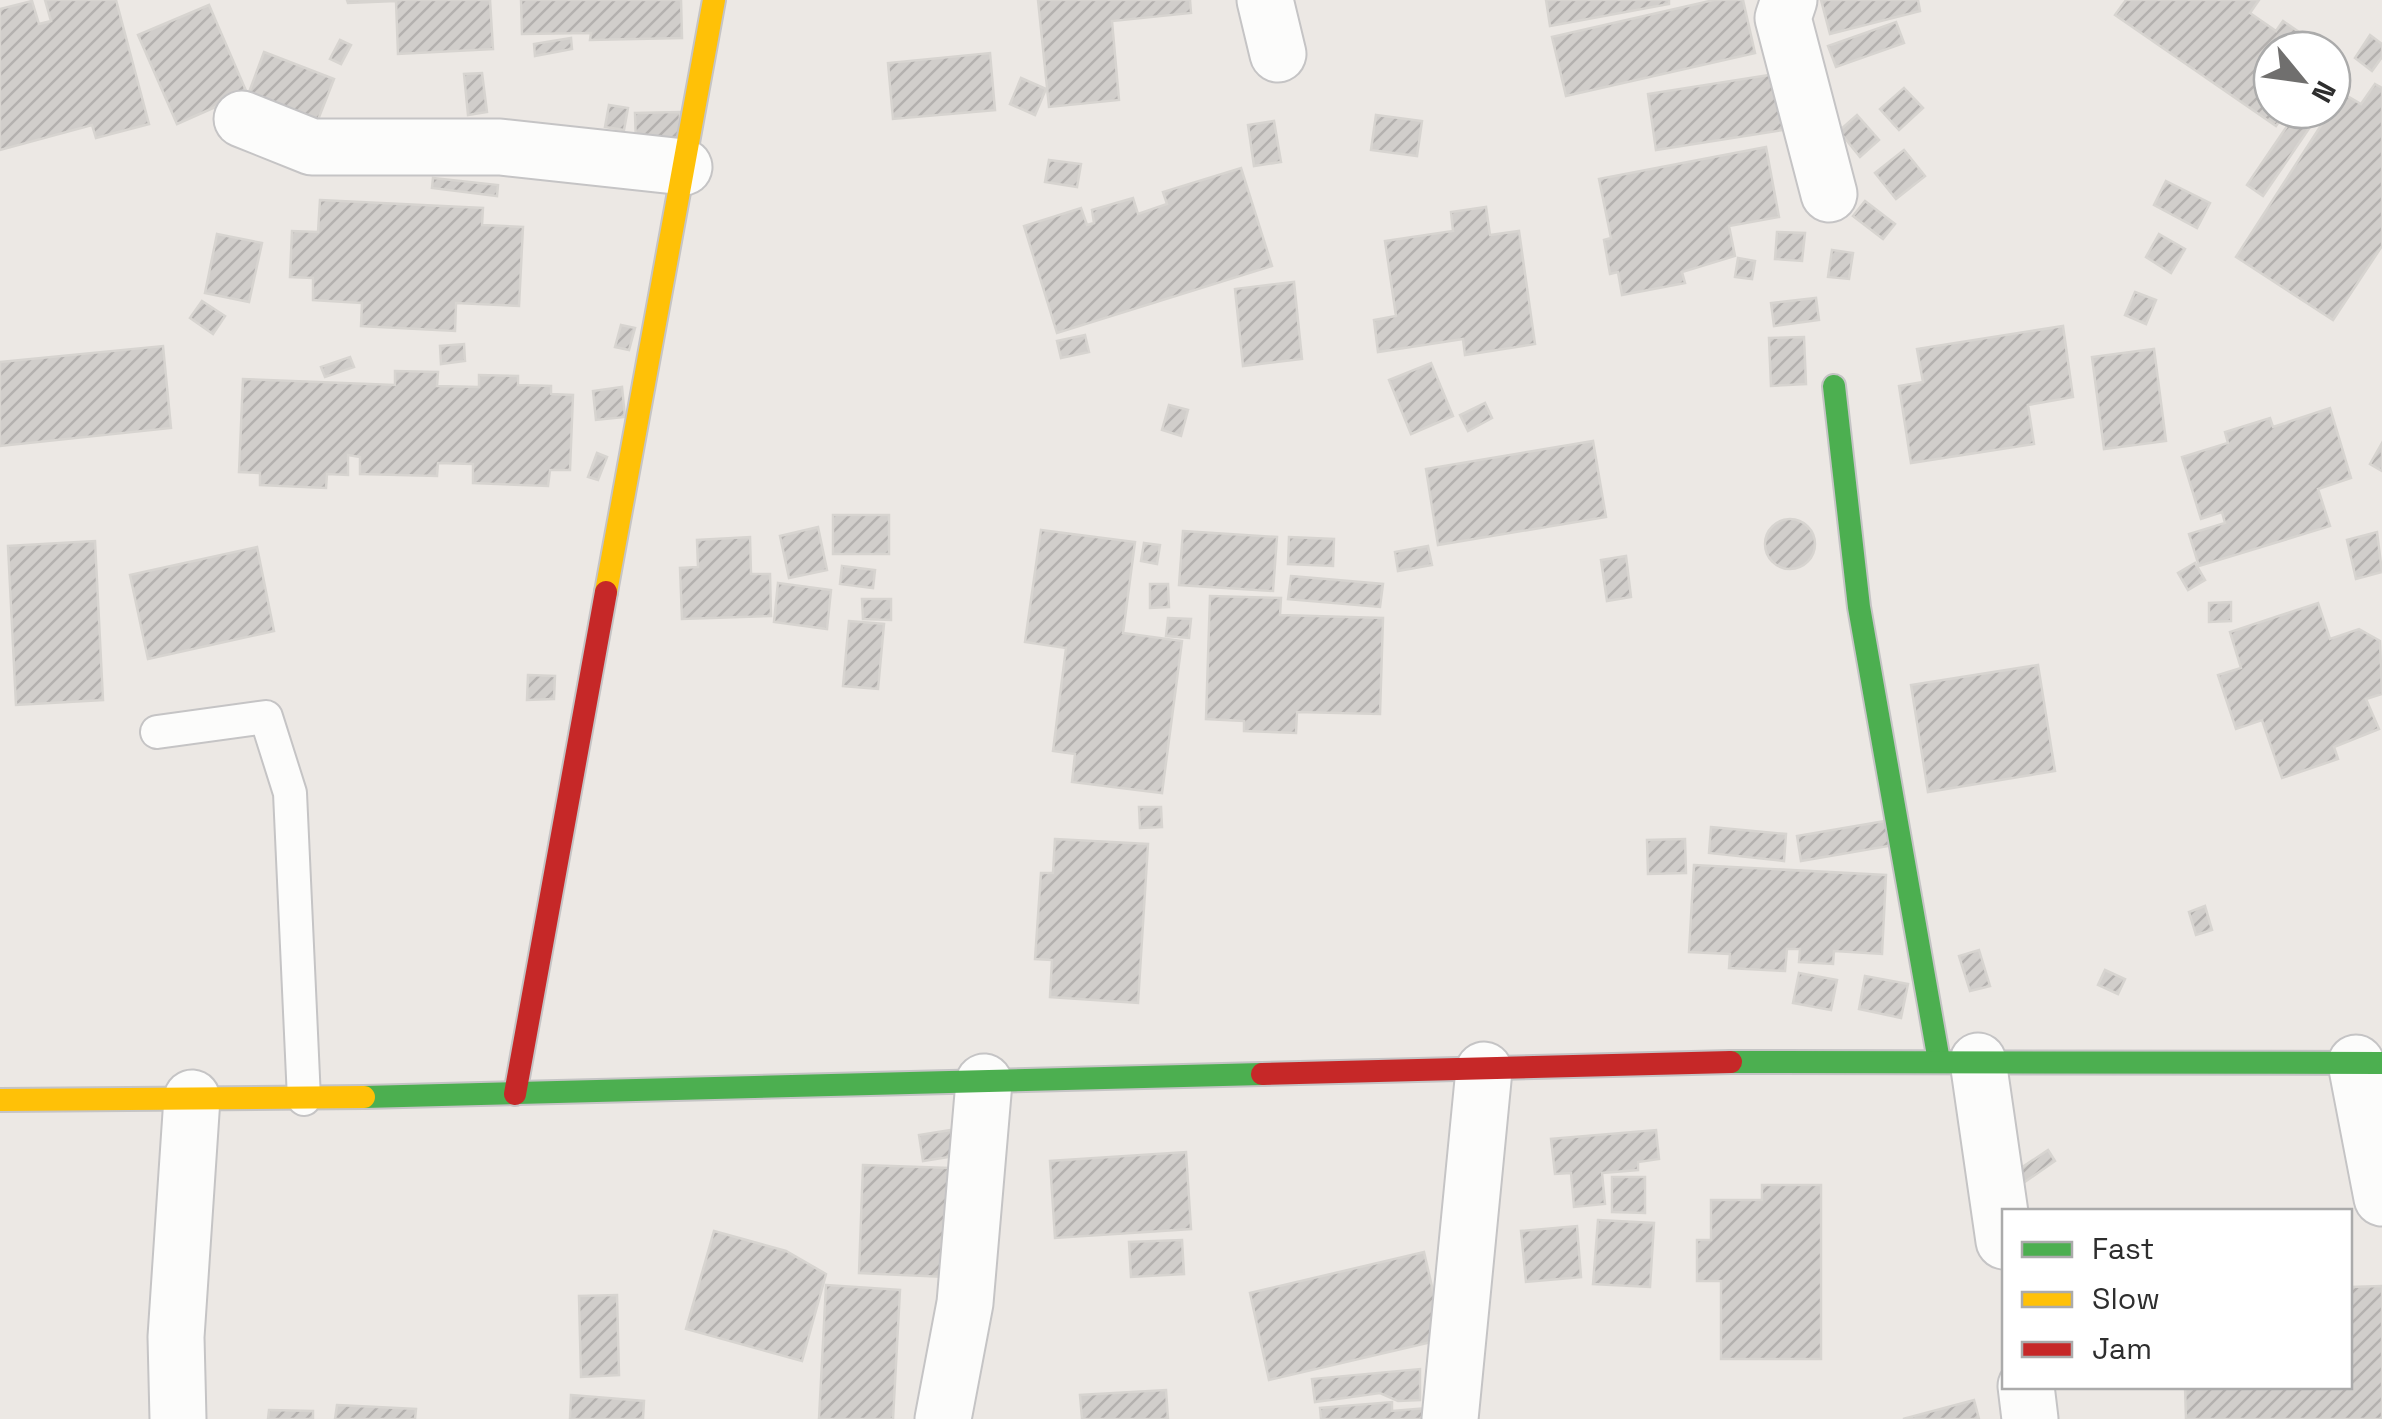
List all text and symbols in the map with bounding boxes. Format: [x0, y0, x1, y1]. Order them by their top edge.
north arrow [2252, 30, 2352, 130]
text: N [2304, 75, 2344, 109]
legend [2002, 1209, 2352, 1389]
text: Fast [2092, 1229, 2154, 1268]
text: Slow [2092, 1279, 2160, 1318]
text: Jam [2092, 1329, 2152, 1368]

